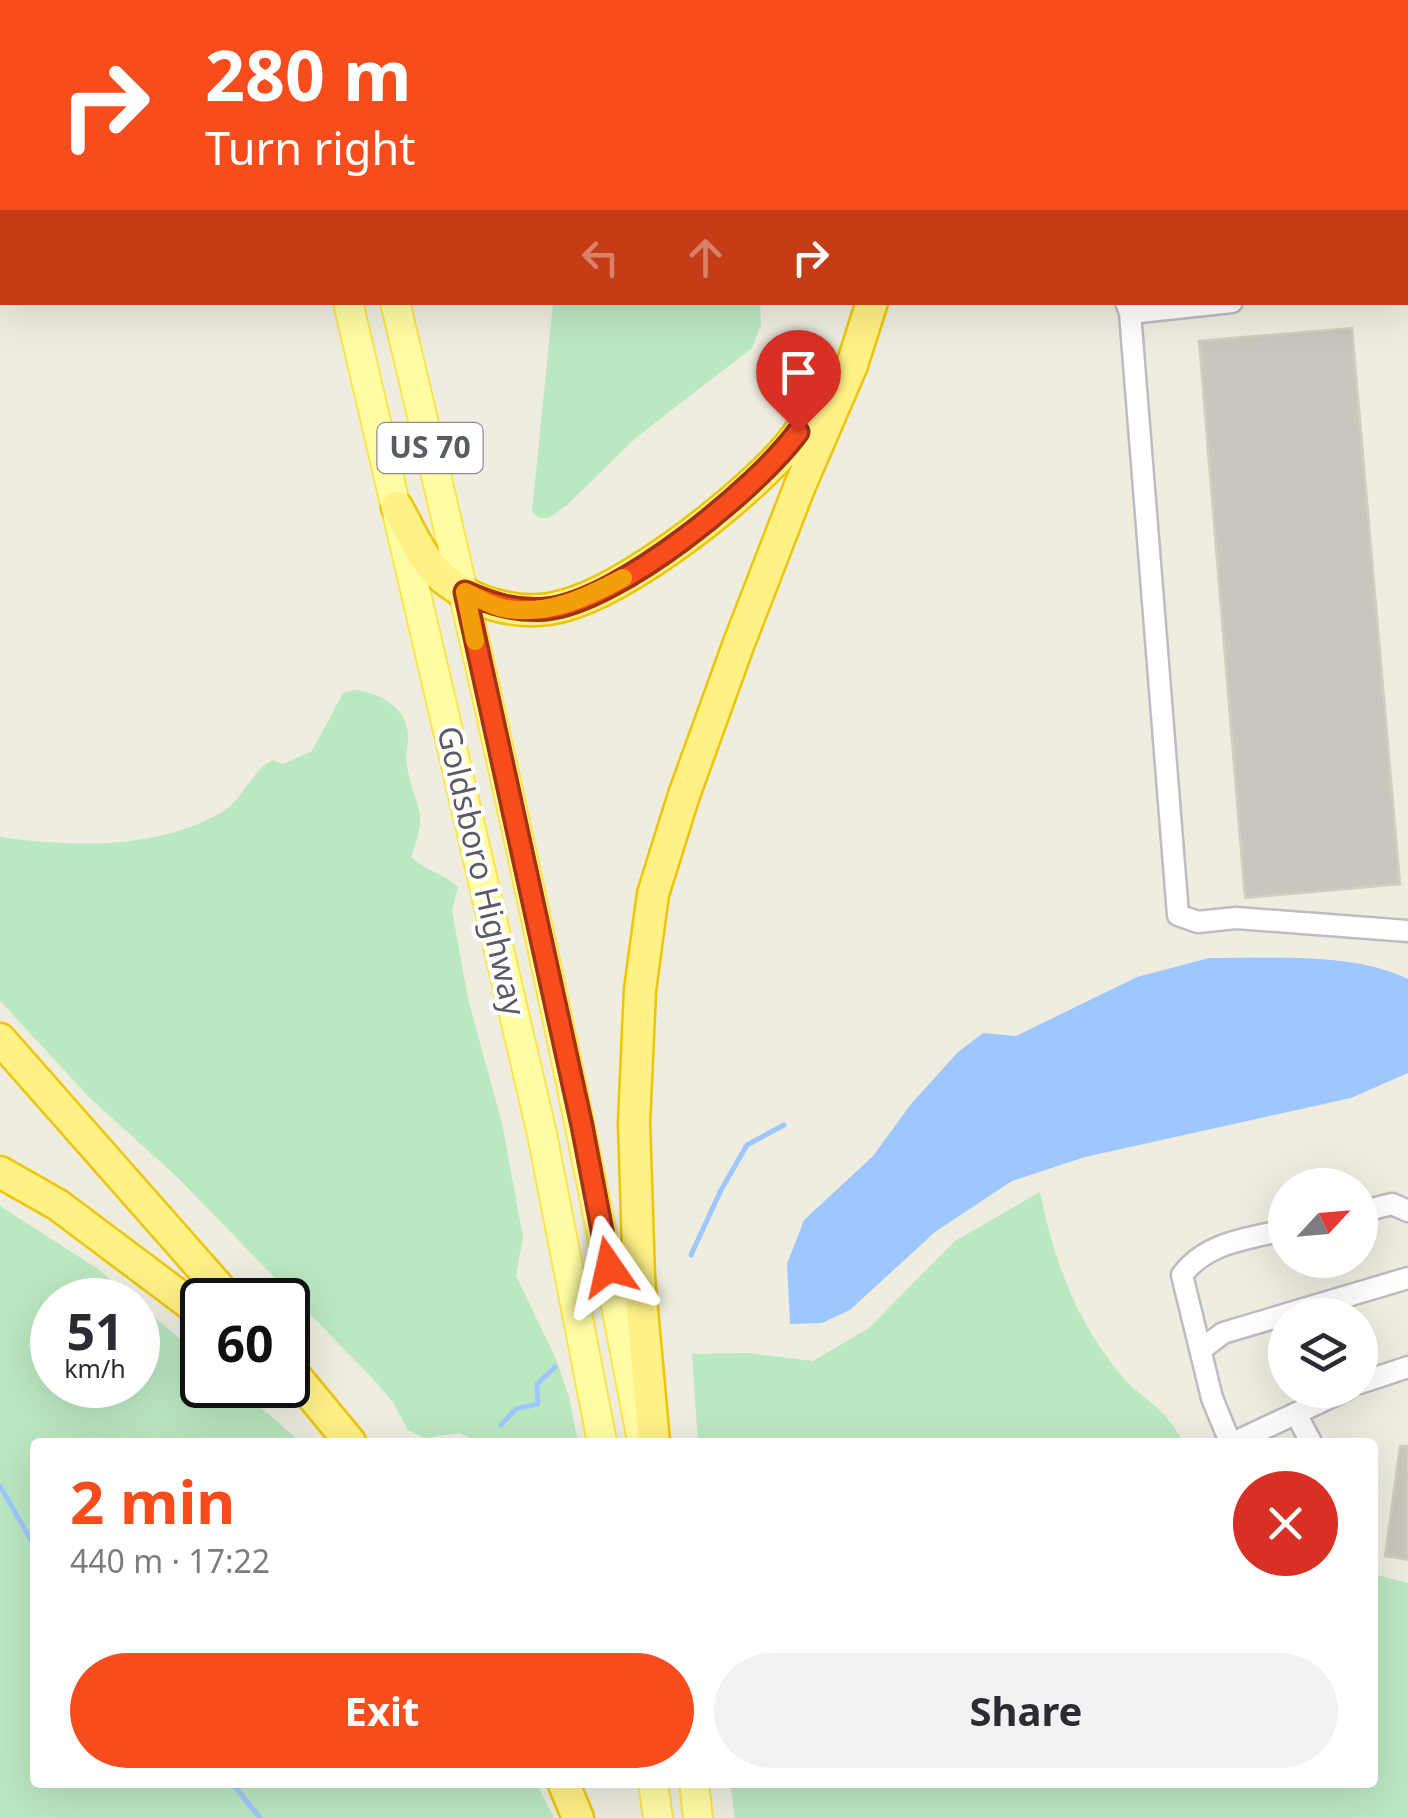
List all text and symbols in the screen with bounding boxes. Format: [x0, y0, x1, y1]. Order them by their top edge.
text: 280 m [205, 26, 412, 122]
icon: right [40, 40, 170, 170]
text: Turn right [205, 117, 416, 178]
icon: left [573, 230, 628, 285]
icon: ahead [678, 230, 733, 285]
icon: right [783, 230, 838, 285]
pin [756, 330, 841, 433]
icon: arrive [771, 345, 826, 400]
road number: US 70 [378, 423, 482, 473]
street label: Goldsboro Highway [428, 722, 537, 1020]
north arrow [1268, 1168, 1378, 1278]
map controls [1268, 1168, 1378, 1408]
position arrow [557, 1215, 661, 1319]
speed limit sign: 60 [180, 1278, 310, 1408]
text: 51 [66, 1297, 124, 1365]
button: layers [1268, 1298, 1378, 1408]
text: km/h [64, 1351, 126, 1385]
text: 2 min [70, 1460, 235, 1542]
button: close [1233, 1471, 1338, 1576]
text: 440 m · 17:22 [70, 1539, 270, 1582]
button: Exit [70, 1653, 694, 1768]
button: Share [714, 1653, 1338, 1768]

